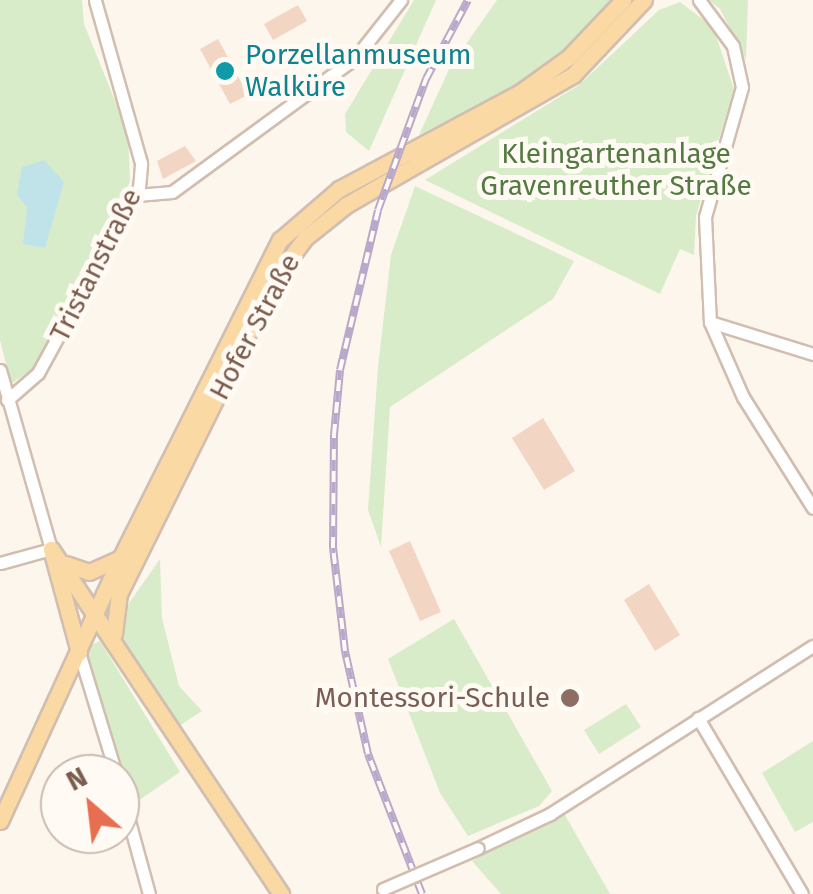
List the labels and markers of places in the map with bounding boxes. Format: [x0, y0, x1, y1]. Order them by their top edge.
place label: Porzellanmuseum Walküre [245, 38, 471, 104]
marker: Porzellanmuseum Walküre [214, 60, 236, 82]
place label: Montessori-Schule [315, 681, 550, 715]
marker: Montessori-Schule [559, 687, 581, 709]

